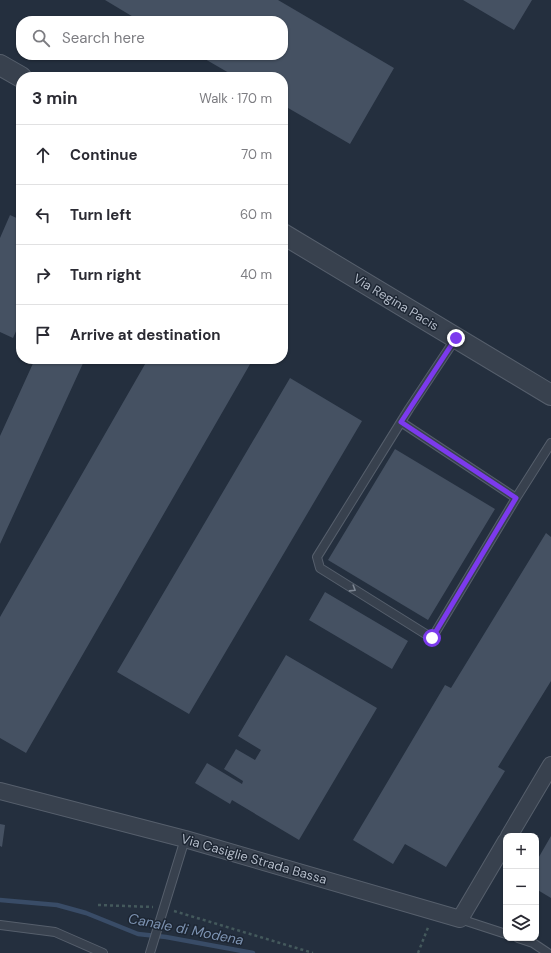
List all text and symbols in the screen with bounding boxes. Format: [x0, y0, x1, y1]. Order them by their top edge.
search box [16, 16, 288, 60]
icon: search [30, 27, 52, 49]
text: Search here [62, 28, 145, 48]
text: 3 min [32, 87, 77, 109]
text: Walk · 170 m [199, 90, 272, 107]
icon: ahead [32, 144, 54, 166]
text: Continue [70, 145, 138, 165]
text: 70 m [241, 146, 272, 163]
icon: left [32, 204, 54, 226]
text: Turn left [70, 205, 131, 225]
text: 60 m [240, 206, 272, 223]
icon: right [32, 264, 54, 286]
text: Turn right [70, 265, 141, 285]
text: 40 m [240, 266, 272, 283]
street label: Via Regina Pacis [350, 270, 442, 334]
icon: arrive [32, 324, 54, 346]
text: Arrive at destination [70, 325, 221, 345]
route end [447, 329, 465, 347]
one-way arrow [349, 584, 356, 592]
route start [423, 629, 441, 647]
street label: Via Casiglie Strada Bassa [179, 830, 329, 888]
map controls [503, 833, 539, 941]
button: + [503, 833, 539, 869]
button: − [503, 869, 539, 905]
button: layers [503, 905, 539, 941]
water label: Canale di Modena [127, 909, 246, 949]

